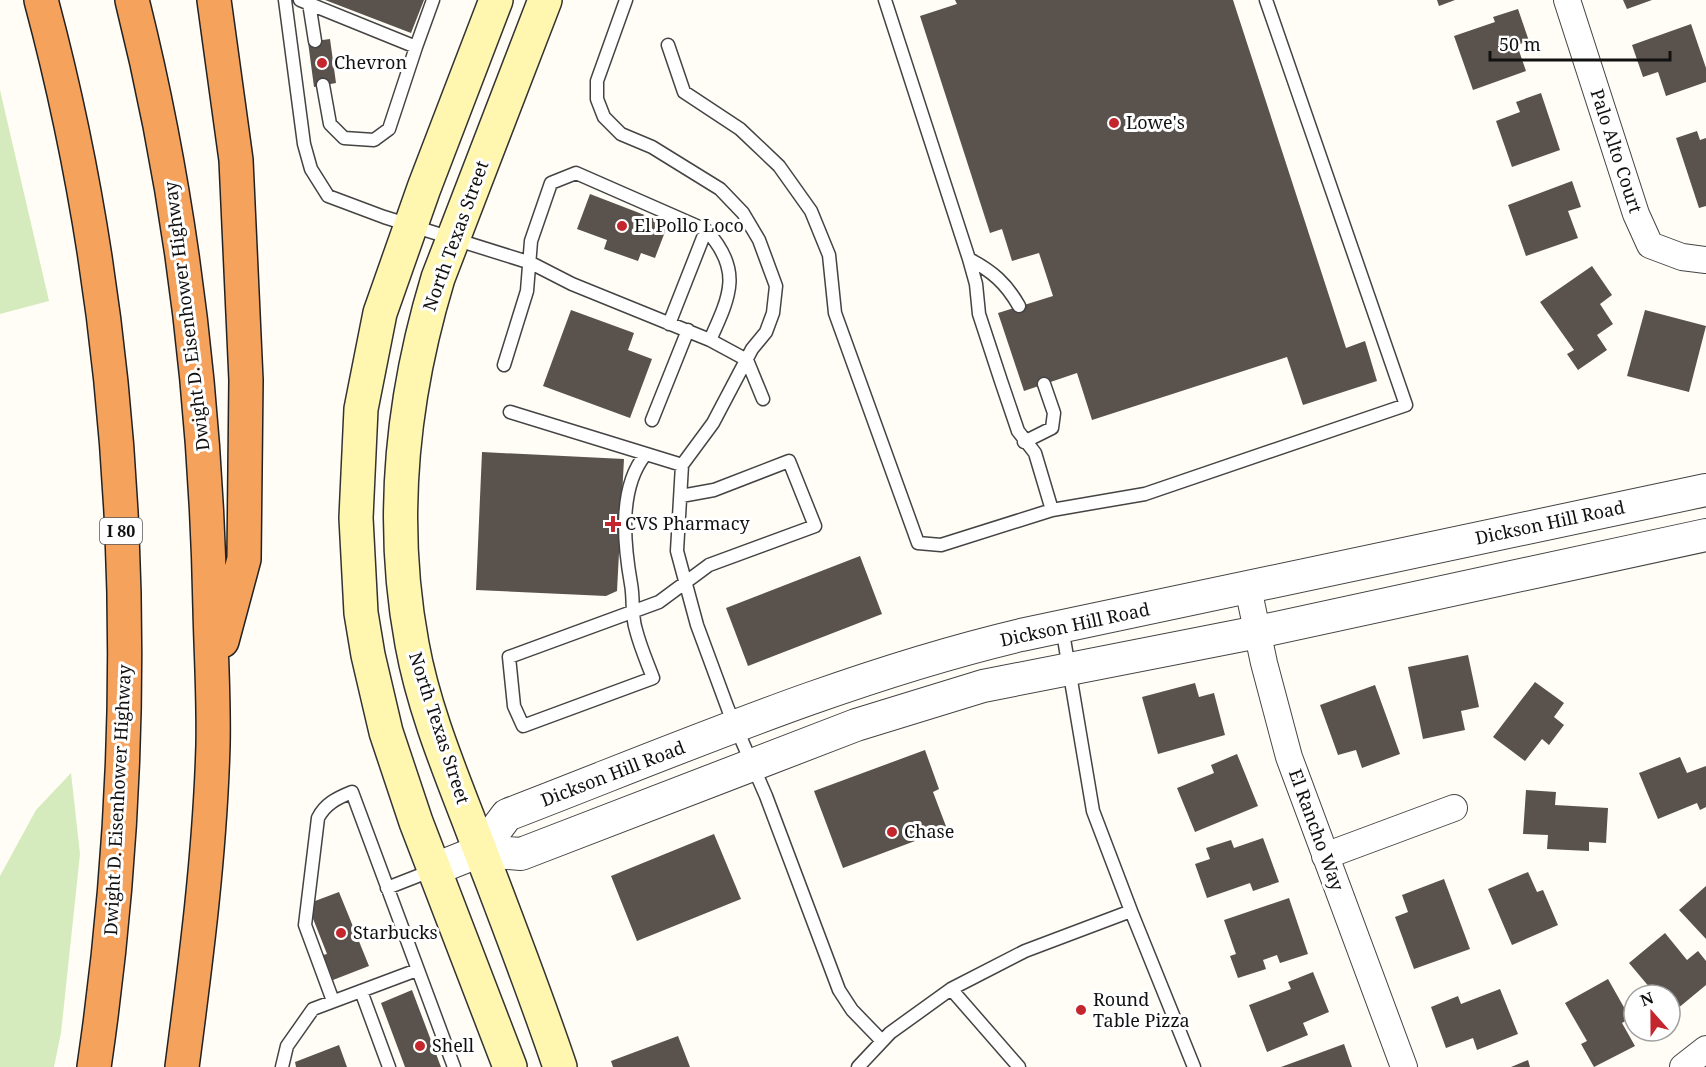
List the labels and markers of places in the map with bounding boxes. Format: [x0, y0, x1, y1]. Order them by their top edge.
place label: Chevron [334, 50, 407, 74]
marker: Chevron [315, 56, 329, 70]
place label: Lowe's [1126, 110, 1185, 134]
marker: Lowe's [1107, 116, 1121, 130]
place label: El Pollo Loco [634, 213, 744, 237]
marker: El Pollo Loco [615, 219, 629, 233]
place label: CVS Pharmacy [625, 511, 751, 535]
marker: CVS Pharmacy [606, 517, 620, 531]
place label: Chase [904, 819, 954, 843]
marker: Chase [885, 825, 899, 839]
place label: Starbucks [353, 920, 438, 944]
marker: Starbucks [334, 926, 348, 940]
place label: Round Table Pizza [1093, 987, 1190, 1032]
marker: Round Table Pizza [1074, 1003, 1088, 1017]
place label: Shell [432, 1033, 474, 1057]
marker: Shell [413, 1039, 427, 1053]

